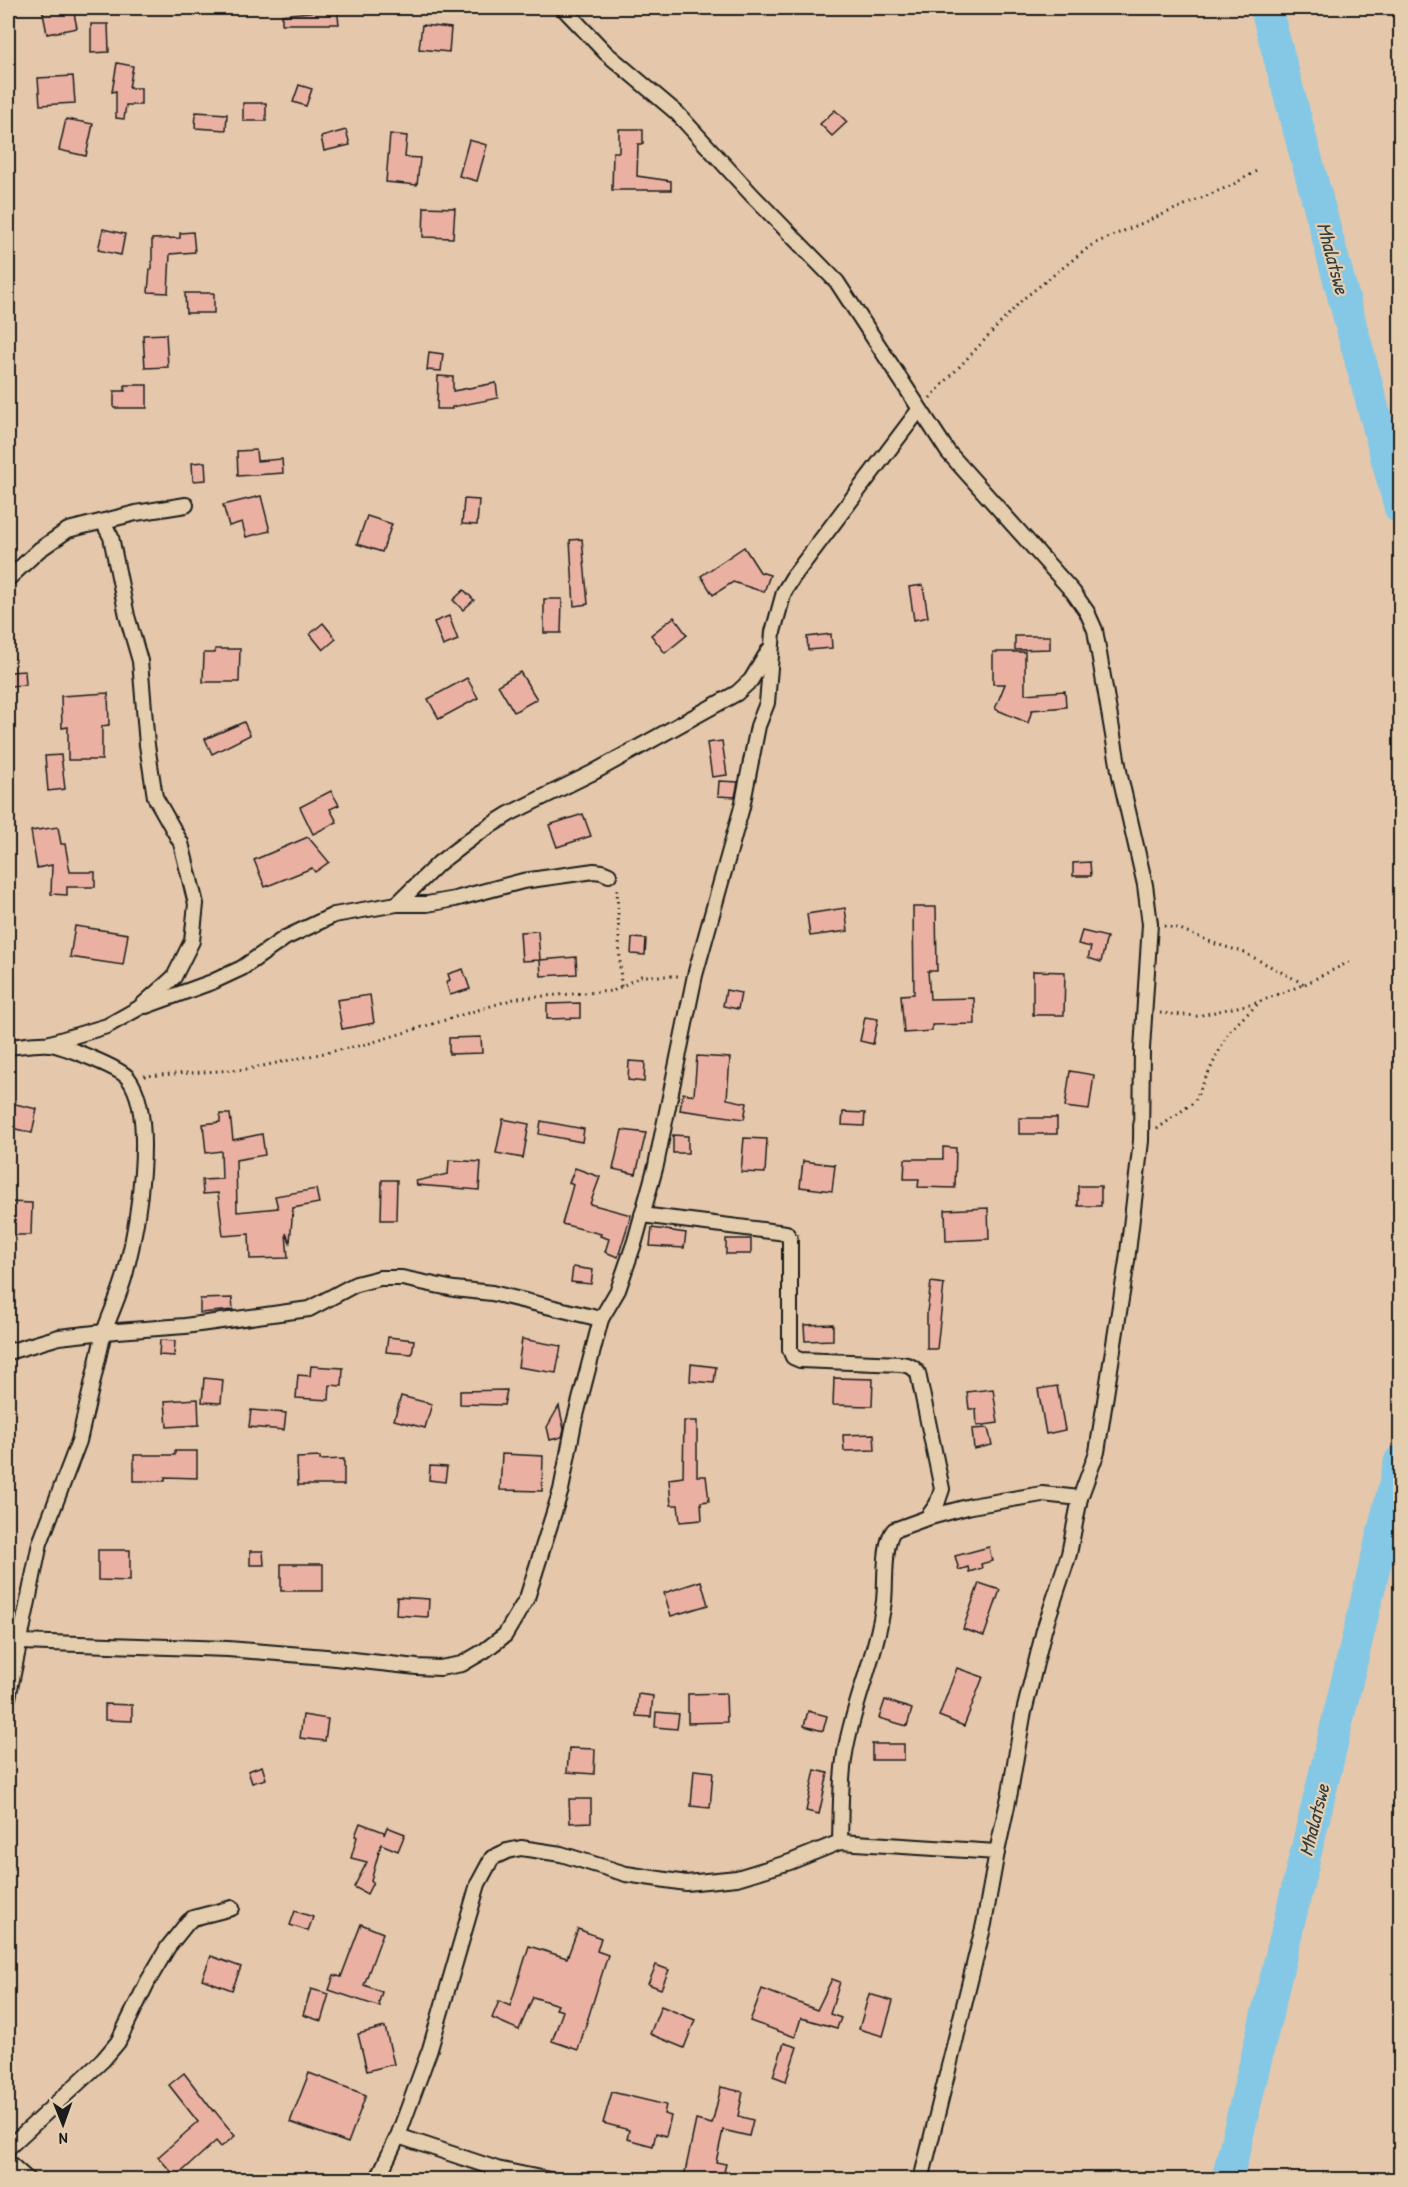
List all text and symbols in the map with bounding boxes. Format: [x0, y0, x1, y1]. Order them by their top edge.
water label: Mhalatswe [1311, 219, 1356, 298]
water label: Mhalatswe [1292, 1780, 1336, 1859]
north arrow [33, 2094, 93, 2154]
text: N [58, 2128, 68, 2150]

